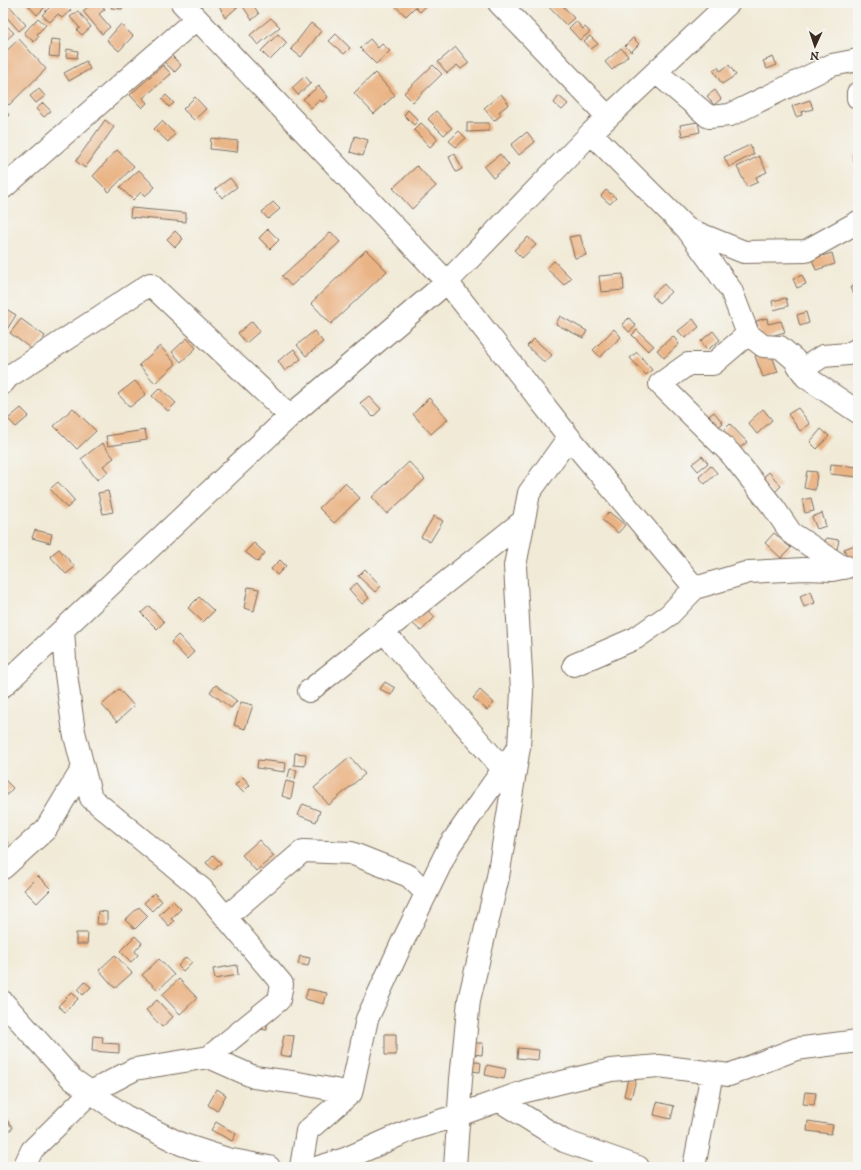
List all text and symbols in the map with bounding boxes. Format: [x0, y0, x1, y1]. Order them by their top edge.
north arrow [795, 26, 835, 66]
text: N [810, 48, 819, 62]

